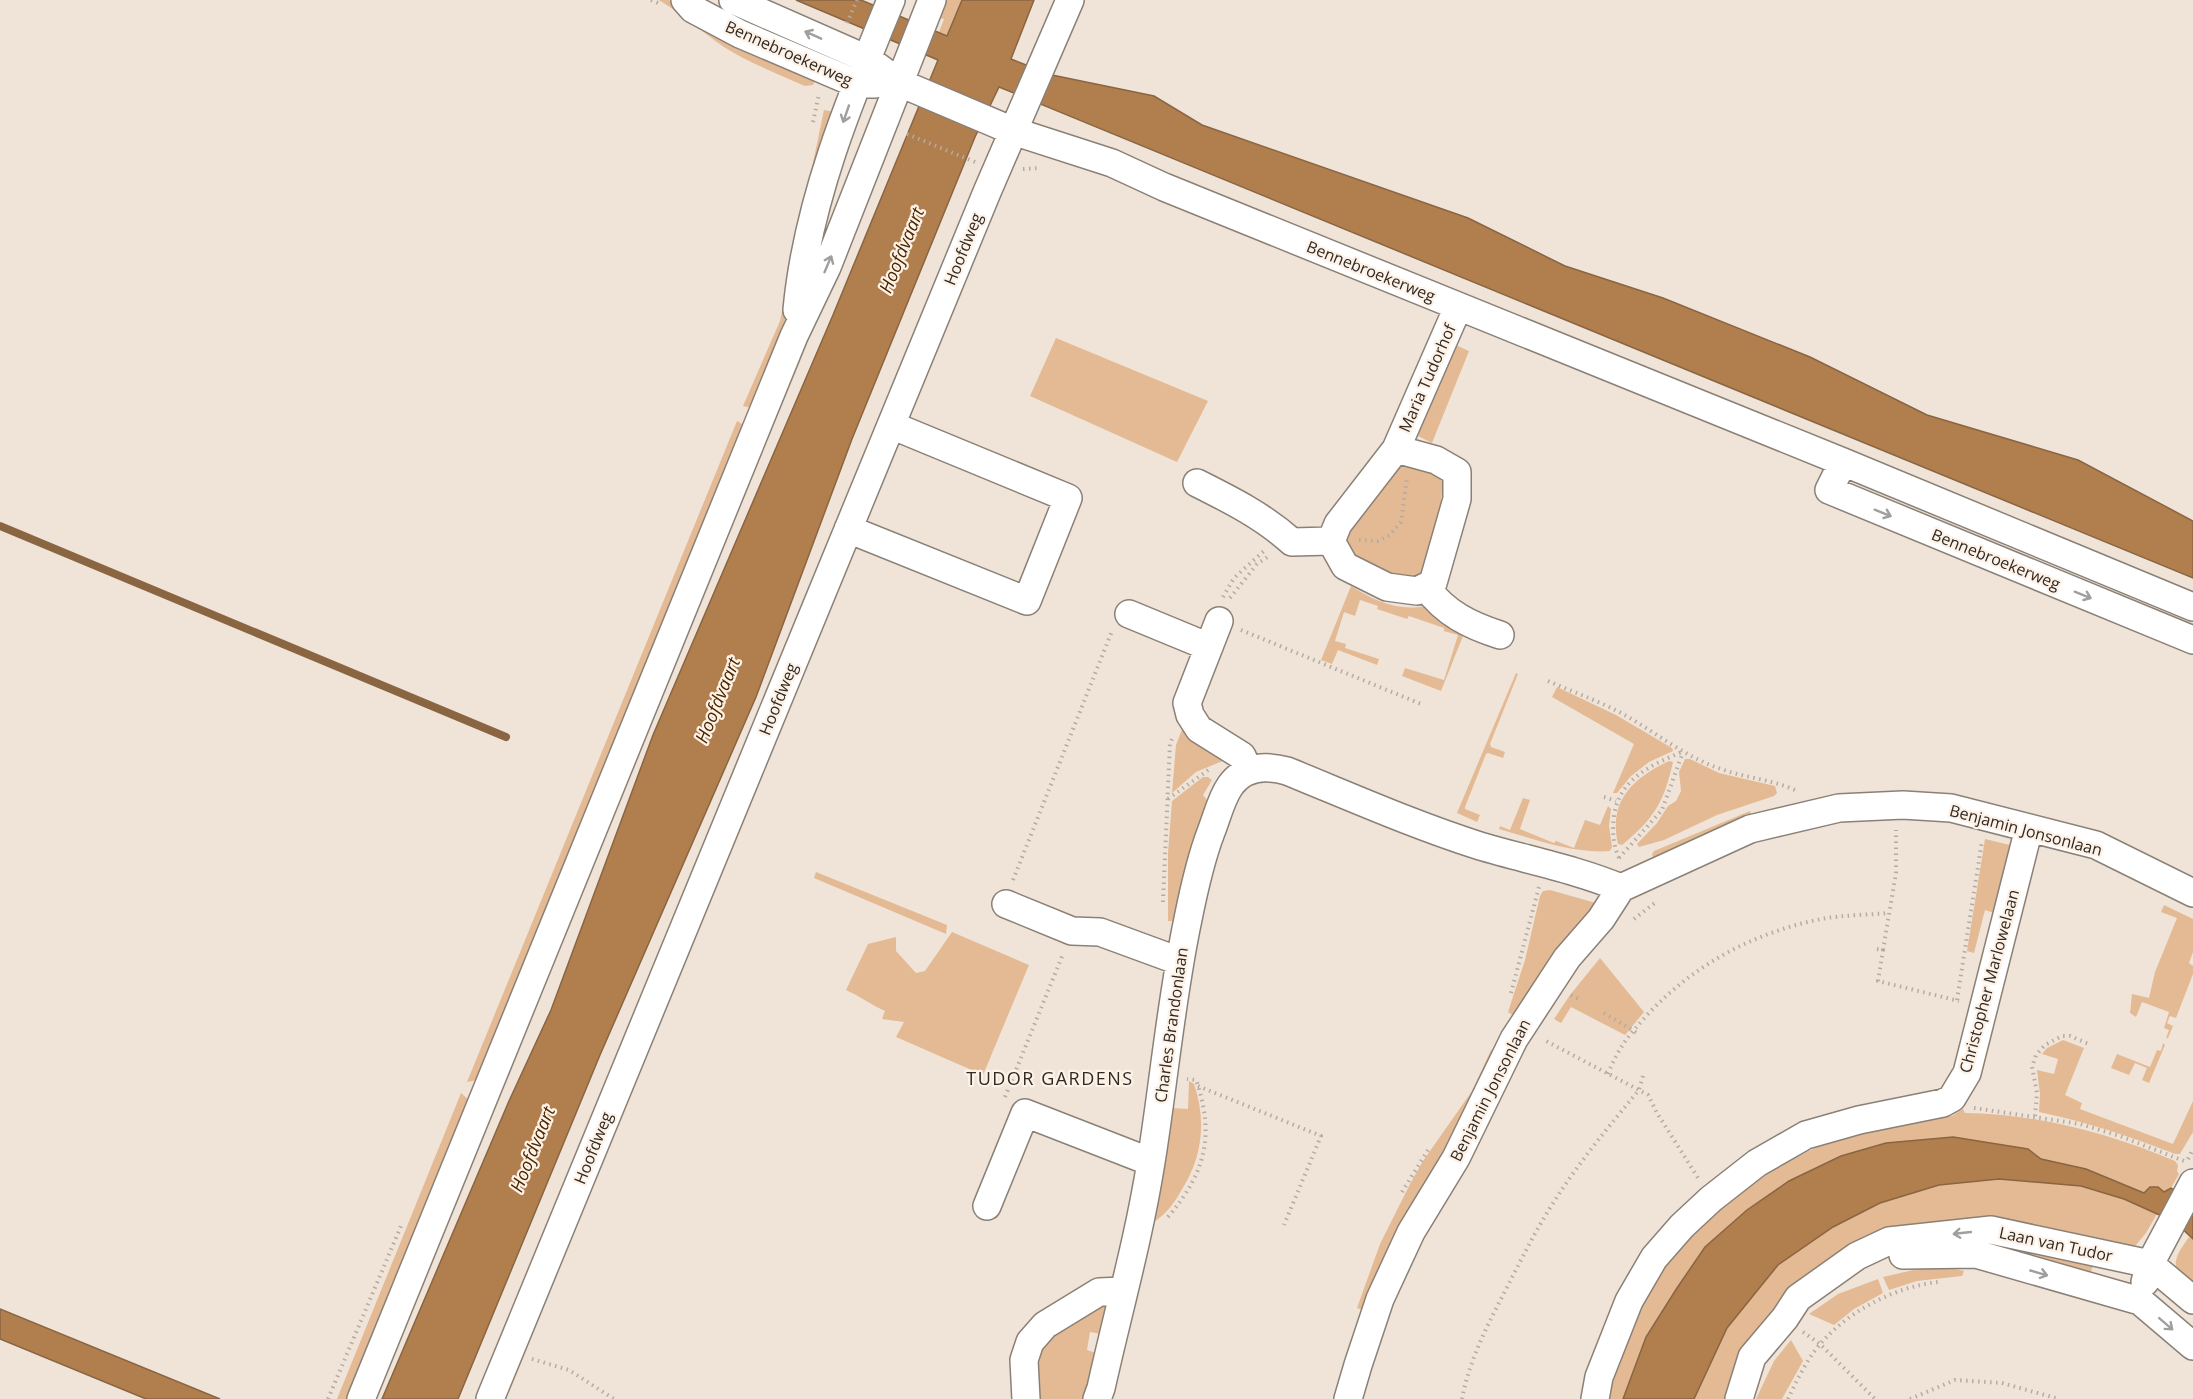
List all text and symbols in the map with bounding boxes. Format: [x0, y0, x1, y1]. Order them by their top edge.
street label: Bennebroekerweg [722, 15, 856, 91]
one-way arrow [805, 29, 823, 40]
one-way arrow [840, 104, 851, 123]
water label: Hoofdvaart [873, 203, 929, 296]
street label: Hoofdweg [939, 209, 988, 288]
street label: Bennebroekerweg [1303, 235, 1439, 307]
one-way arrow [823, 255, 834, 273]
street label: Maria Tudorhof [1393, 319, 1461, 436]
one-way arrow [1873, 508, 1892, 519]
street label: Bennebroekerweg [1928, 523, 2064, 595]
one-way arrow [2073, 590, 2091, 601]
water label: Hoofdvaart [689, 653, 745, 746]
street label: Hoofdweg [754, 659, 803, 738]
street label: Benjamin Jonsonlaan [1947, 799, 2105, 861]
street label: Christopher Marlowelaan [1954, 887, 2024, 1075]
street label: Charles Brandonlaan [1149, 946, 1193, 1104]
street label: Benjamin Jonsonlaan [1444, 1015, 1536, 1165]
district label: TUDOR GARDENS [966, 1066, 1134, 1090]
water label: Hoofdvaart [504, 1102, 560, 1195]
street label: Hoofdweg [569, 1108, 618, 1187]
street label: Laan van Tudor [1997, 1221, 2115, 1267]
one-way arrow [1953, 1228, 1973, 1239]
one-way arrow [2029, 1268, 2048, 1279]
one-way arrow [2158, 1317, 2174, 1330]

